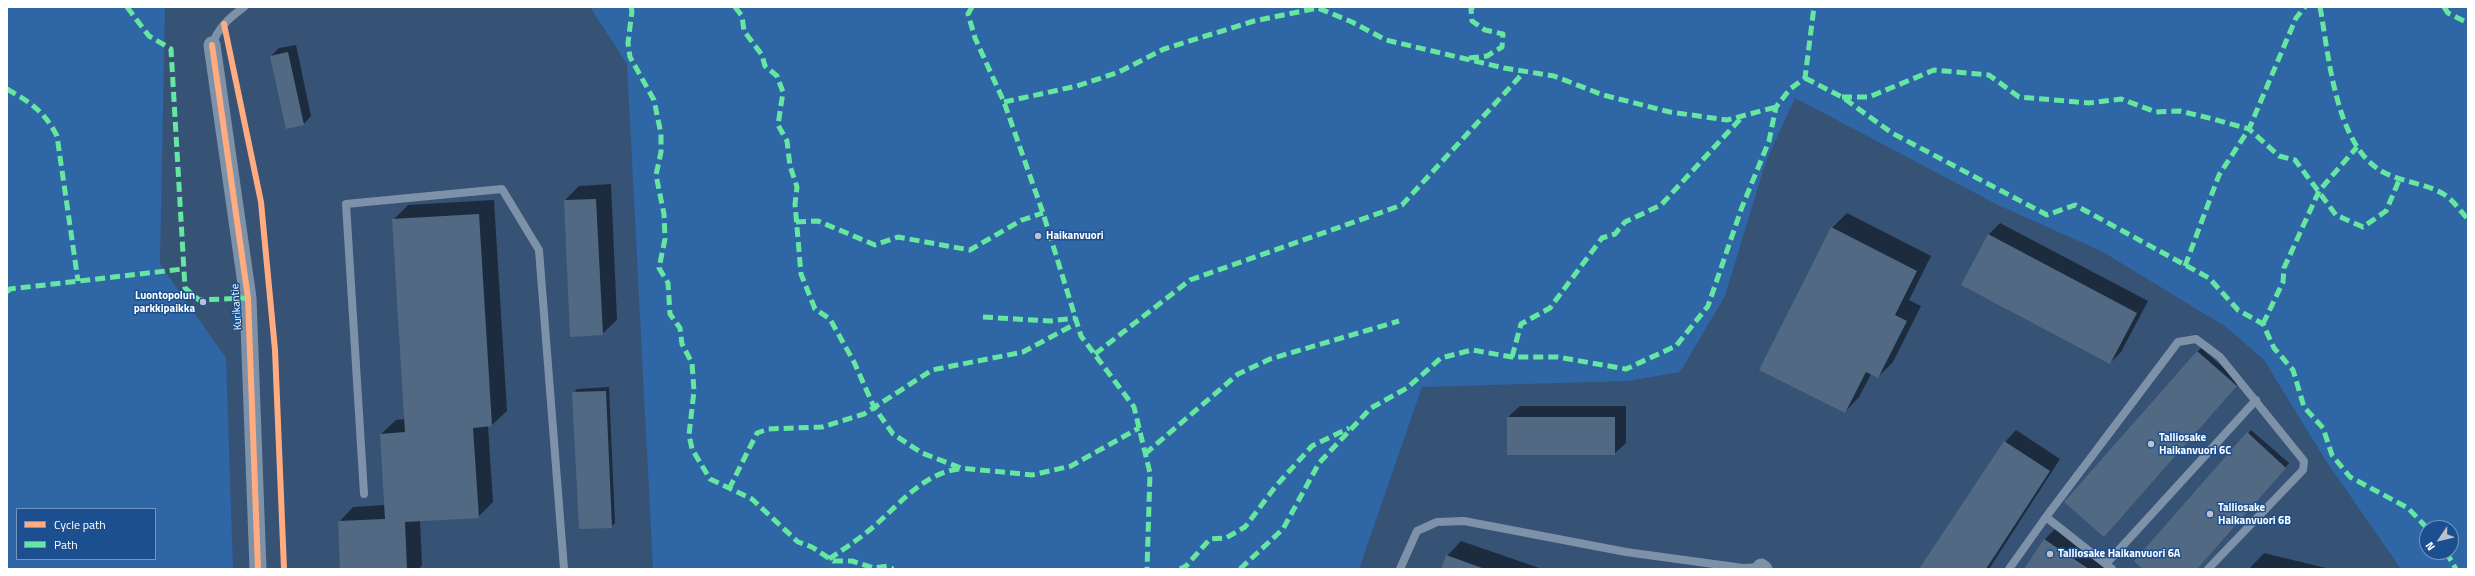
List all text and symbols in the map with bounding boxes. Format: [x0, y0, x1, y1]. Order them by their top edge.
place label: Haikanvuori [1046, 229, 1104, 243]
marker: Haikanvuori [1033, 231, 1043, 241]
street label: Kurikantie [229, 283, 245, 331]
place label: Luontopolun parkkipaikka [134, 289, 195, 315]
marker: Luontopolun parkkipaikka [198, 297, 208, 307]
place label: Talliosake Haikanvuori 6C [2159, 431, 2231, 457]
marker: Talliosake Haikanvuori 6C [2146, 439, 2156, 449]
place label: Talliosake Haikanvuori 6B [2218, 501, 2291, 527]
legend [16, 508, 156, 560]
marker: Talliosake Haikanvuori 6B [2205, 509, 2215, 519]
text: Cycle path [54, 515, 106, 534]
north arrow [2419, 520, 2459, 560]
text: Path [54, 535, 78, 554]
text: N [2421, 539, 2439, 554]
place label: Talliosake Haikanvuori 6A [2058, 547, 2180, 561]
marker: Talliosake Haikanvuori 6A [2045, 549, 2055, 559]

